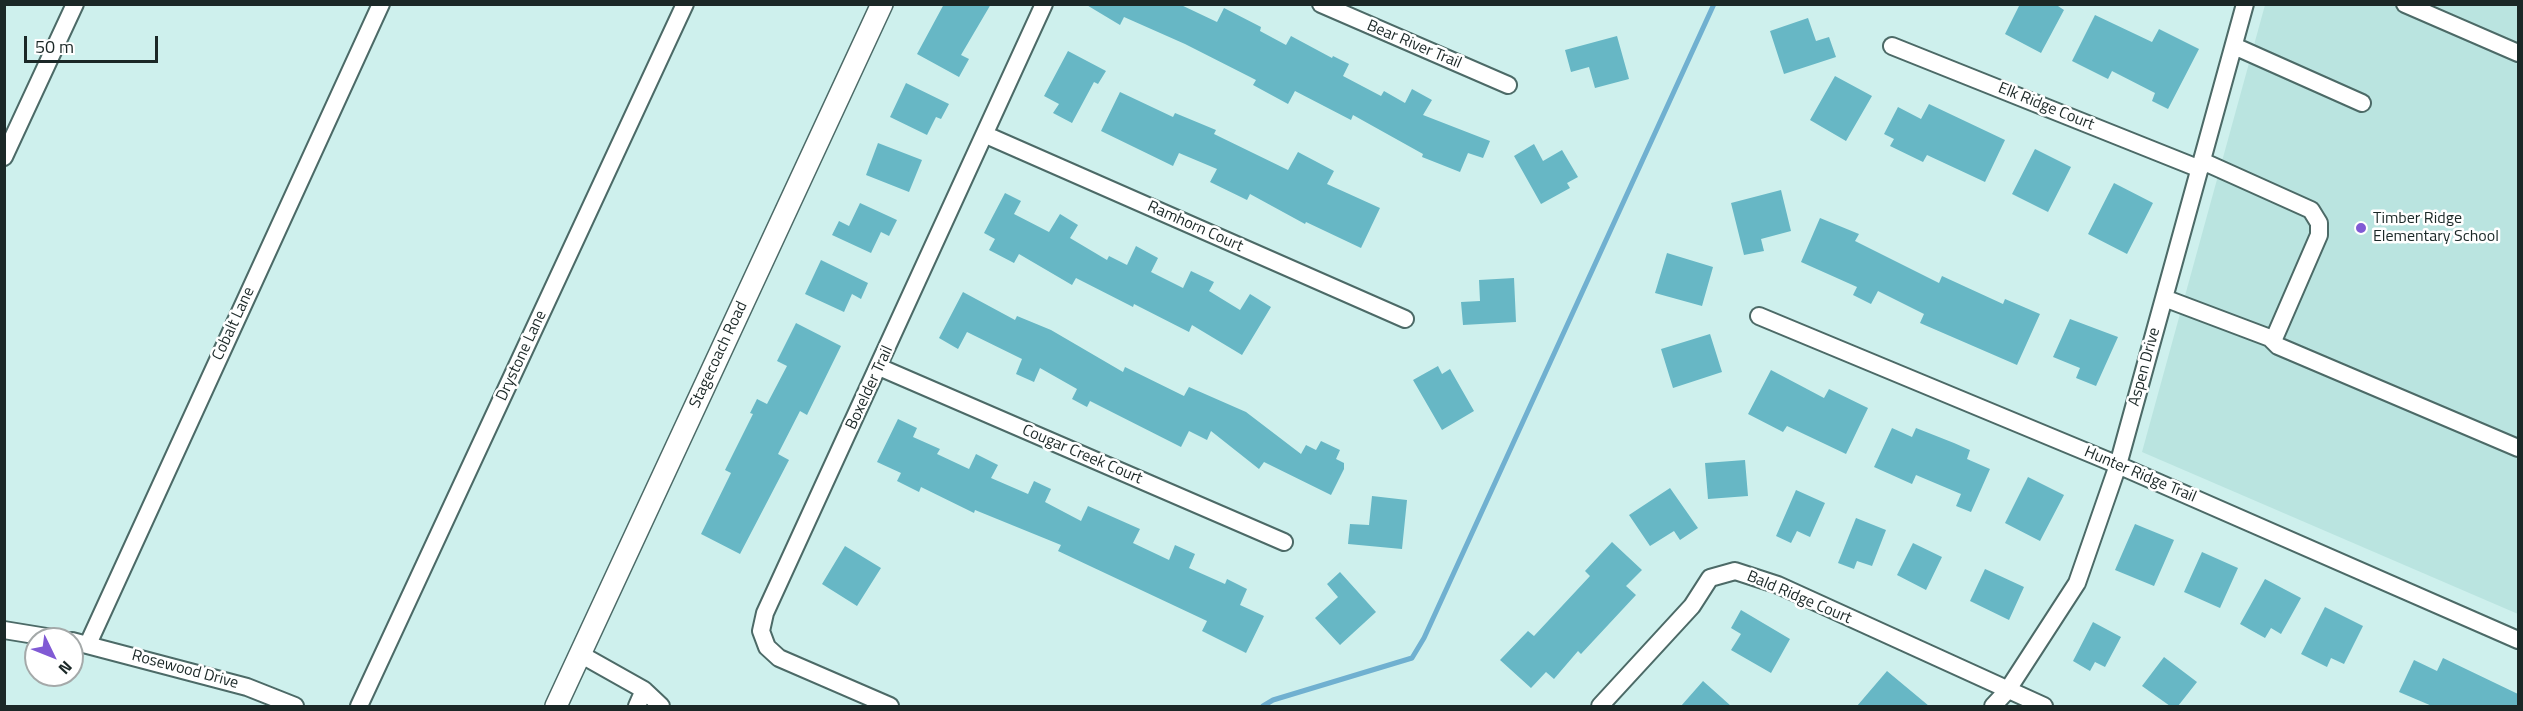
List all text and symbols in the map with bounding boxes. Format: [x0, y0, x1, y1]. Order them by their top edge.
street label: Bear River Trail [1364, 16, 1464, 74]
scale bar [27, 24, 160, 62]
text: 50 m [35, 33, 74, 60]
street label: Elk Ridge Court [1995, 79, 2097, 135]
street label: Ramhorn Court [1144, 197, 1246, 257]
place label: Timber Ridge Elementary School [2373, 209, 2499, 247]
marker: Timber Ridge Elementary School [2354, 221, 2368, 235]
street label: Cobalt Lane [209, 284, 259, 364]
street label: Stagecoach Road [686, 299, 752, 411]
street label: Drystone Lane [493, 308, 551, 404]
street label: Aspen Drive [2125, 326, 2165, 408]
street label: Boxelder Trail [842, 343, 898, 433]
street label: Cougar Creek Court [1019, 421, 1145, 489]
street label: Hunter Ridge Trail [2081, 443, 2199, 507]
street label: Bald Ridge Court [1744, 567, 1854, 629]
north arrow [24, 627, 84, 687]
street label: Rosewood Drive [130, 647, 240, 693]
text: N [53, 656, 78, 680]

